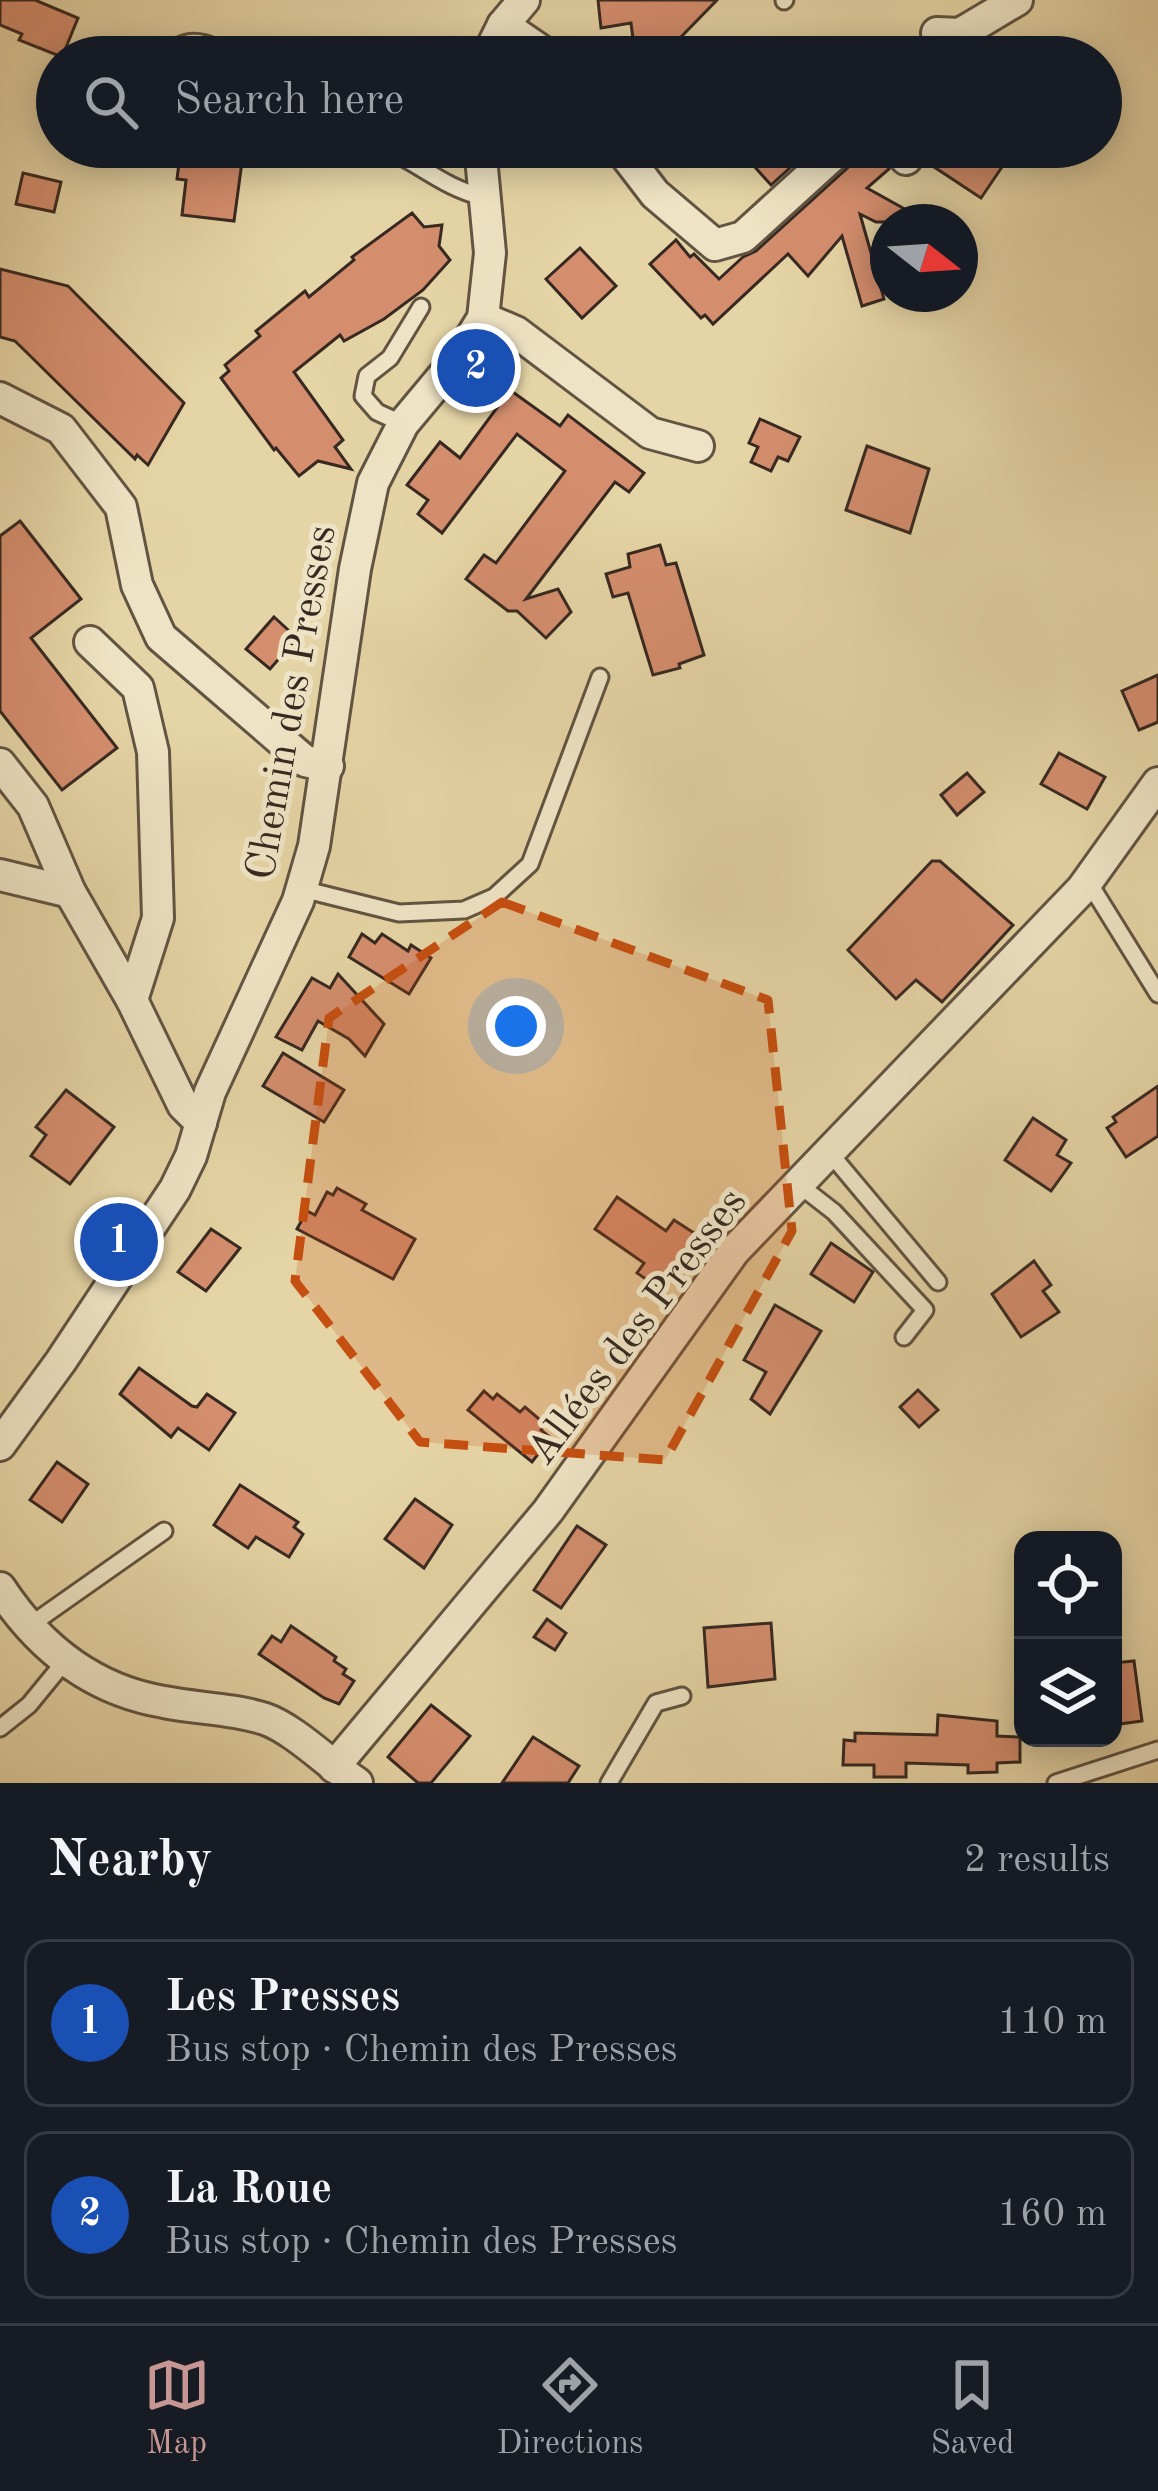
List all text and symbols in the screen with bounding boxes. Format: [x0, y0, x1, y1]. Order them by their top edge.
search box [36, 36, 1122, 168]
icon: search [78, 69, 144, 135]
text: Search here [174, 79, 404, 124]
north arrow [870, 204, 978, 312]
pin: 2 [437, 323, 515, 413]
street label: Chemin des Presses [241, 522, 345, 883]
your location [486, 996, 546, 1056]
street label: Allées des Presses [521, 1182, 755, 1473]
pin: 1 [80, 1197, 158, 1287]
map controls [1014, 1531, 1122, 1747]
button: locate [1014, 1531, 1122, 1639]
button: layers [1014, 1639, 1122, 1747]
text: Nearby [48, 1836, 213, 1887]
text: 2 results [964, 1841, 1110, 1880]
text: Les Presses [165, 1976, 400, 2021]
text: 1 [79, 2003, 101, 2042]
text: 110 m [997, 2003, 1107, 2042]
text: Bus stop · Chemin des Presses [165, 2031, 678, 2070]
text: La Roue [165, 2168, 332, 2213]
text: 2 [79, 2195, 101, 2234]
text: 160 m [997, 2195, 1107, 2234]
text: Bus stop · Chemin des Presses [165, 2223, 678, 2262]
tab: Map [144, 2352, 210, 2465]
tab: Directions [497, 2352, 643, 2465]
tab: Saved [930, 2352, 1014, 2465]

